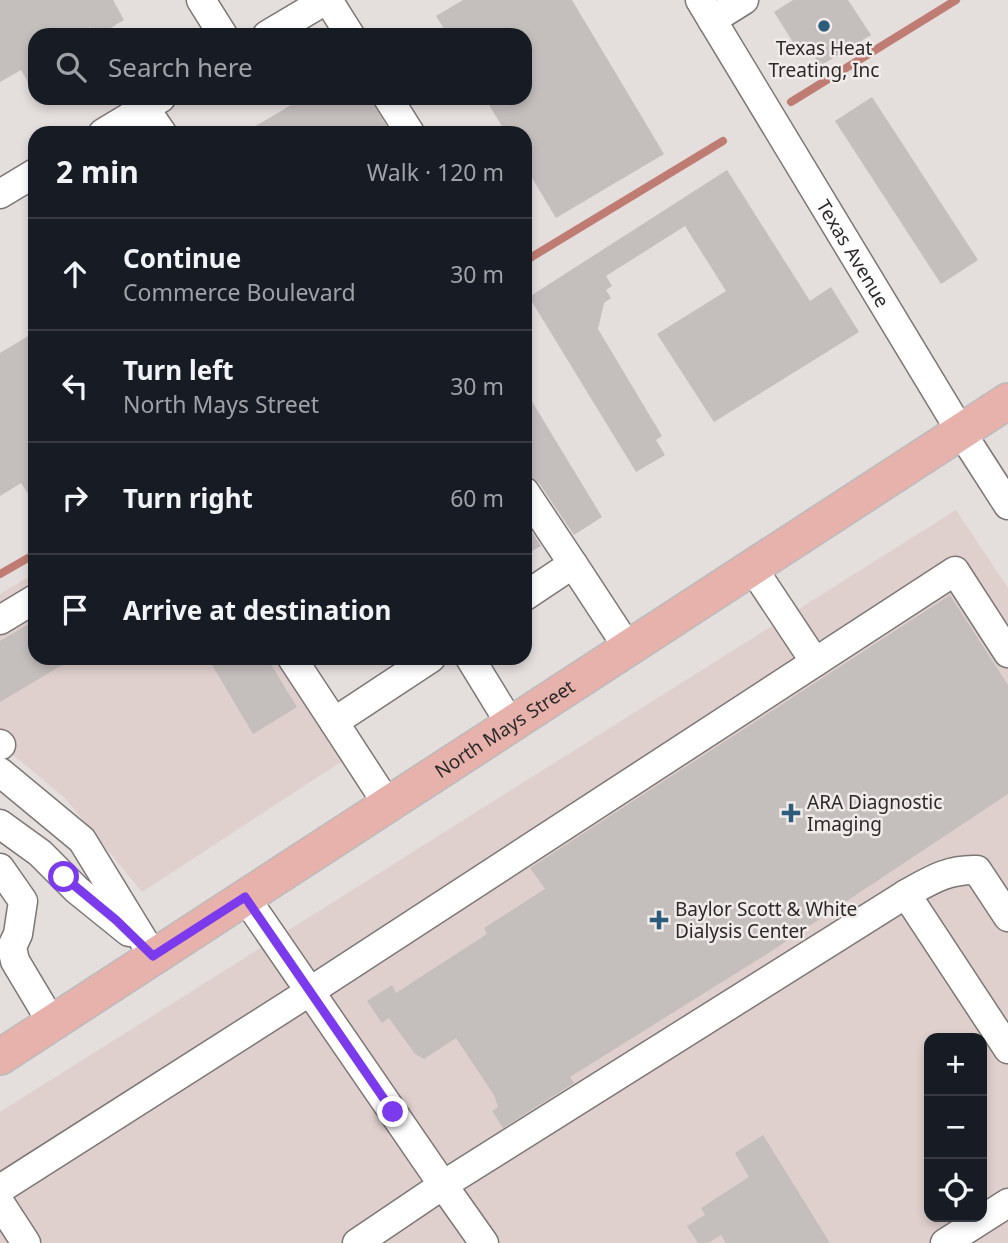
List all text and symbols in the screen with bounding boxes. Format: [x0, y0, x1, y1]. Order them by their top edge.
marker: Texas Heat Treating, Inc [816, 18, 832, 34]
search box [28, 28, 532, 105]
place label: Texas Heat Treating, Inc [769, 35, 879, 83]
icon: search [52, 48, 90, 86]
text: Search here [108, 49, 253, 85]
text: 2 min [56, 151, 139, 192]
text: Walk · 120 m [367, 156, 504, 188]
street label: Texas Avenue [811, 195, 896, 312]
text: Continue [123, 240, 241, 276]
icon: ahead [56, 255, 94, 293]
text: 30 m [450, 258, 504, 290]
text: Commerce Boulevard [123, 276, 356, 308]
text: Turn left [123, 352, 234, 388]
icon: left [56, 367, 94, 405]
text: 30 m [450, 370, 504, 402]
text: North Mays Street [123, 388, 319, 420]
icon: right [56, 479, 94, 517]
text: Turn right [123, 480, 253, 516]
text: 60 m [450, 482, 504, 514]
icon: arrive [56, 591, 94, 629]
text: Arrive at destination [123, 592, 392, 628]
street label: North Mays Street [430, 673, 580, 784]
place label: ARA Diagnostic Imaging [807, 789, 942, 837]
marker: ARA Diagnostic Imaging [781, 803, 801, 823]
route start [48, 861, 79, 892]
place label: Baylor Scott & White Dialysis Center [675, 896, 857, 944]
marker: Baylor Scott & White Dialysis Center [649, 910, 669, 930]
map controls [924, 1033, 987, 1222]
button: + [924, 1033, 987, 1096]
route end [377, 1096, 408, 1127]
button: − [924, 1096, 987, 1159]
button: locate [924, 1159, 987, 1222]

